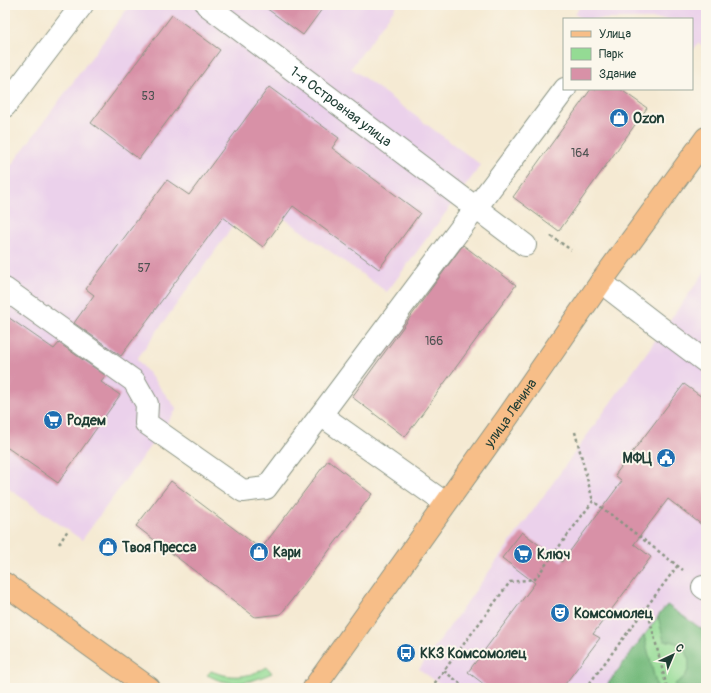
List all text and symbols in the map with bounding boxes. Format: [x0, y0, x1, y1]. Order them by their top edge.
legend [563, 18, 693, 90]
text: Улица [599, 27, 631, 42]
text: Парк [599, 47, 624, 62]
street label: 1-я Островная улица [287, 62, 395, 150]
text: Здание [599, 67, 636, 82]
house number: 53 [141, 89, 155, 104]
shop icon: Ozon [608, 107, 630, 129]
place label: Ozon [633, 110, 665, 127]
house number: 164 [571, 146, 589, 161]
house number: 57 [138, 261, 151, 276]
house number: 166 [425, 334, 443, 349]
street label: улица Ленина [480, 375, 540, 451]
supermarket icon: Родем [42, 409, 64, 431]
place label: Родем [67, 412, 106, 429]
public building icon: МФЦ [655, 447, 677, 469]
place label: МФЦ [623, 450, 652, 467]
shop icon: Твоя Пресса [97, 536, 119, 558]
place label: Твоя Пресса [121, 539, 197, 556]
shop icon: Кари [248, 541, 270, 563]
supermarket icon: Ключ [512, 543, 534, 565]
place label: Кари [273, 544, 301, 561]
place label: Ключ [537, 546, 570, 563]
theatre icon: Комсомолец [549, 602, 571, 624]
place label: Комсомолец [574, 605, 653, 622]
north arrow [653, 635, 693, 675]
text: С [673, 641, 687, 655]
bus stop icon: ККЗ Комсомолец [395, 642, 417, 664]
place label: ККЗ Комсомолец [420, 645, 527, 662]

